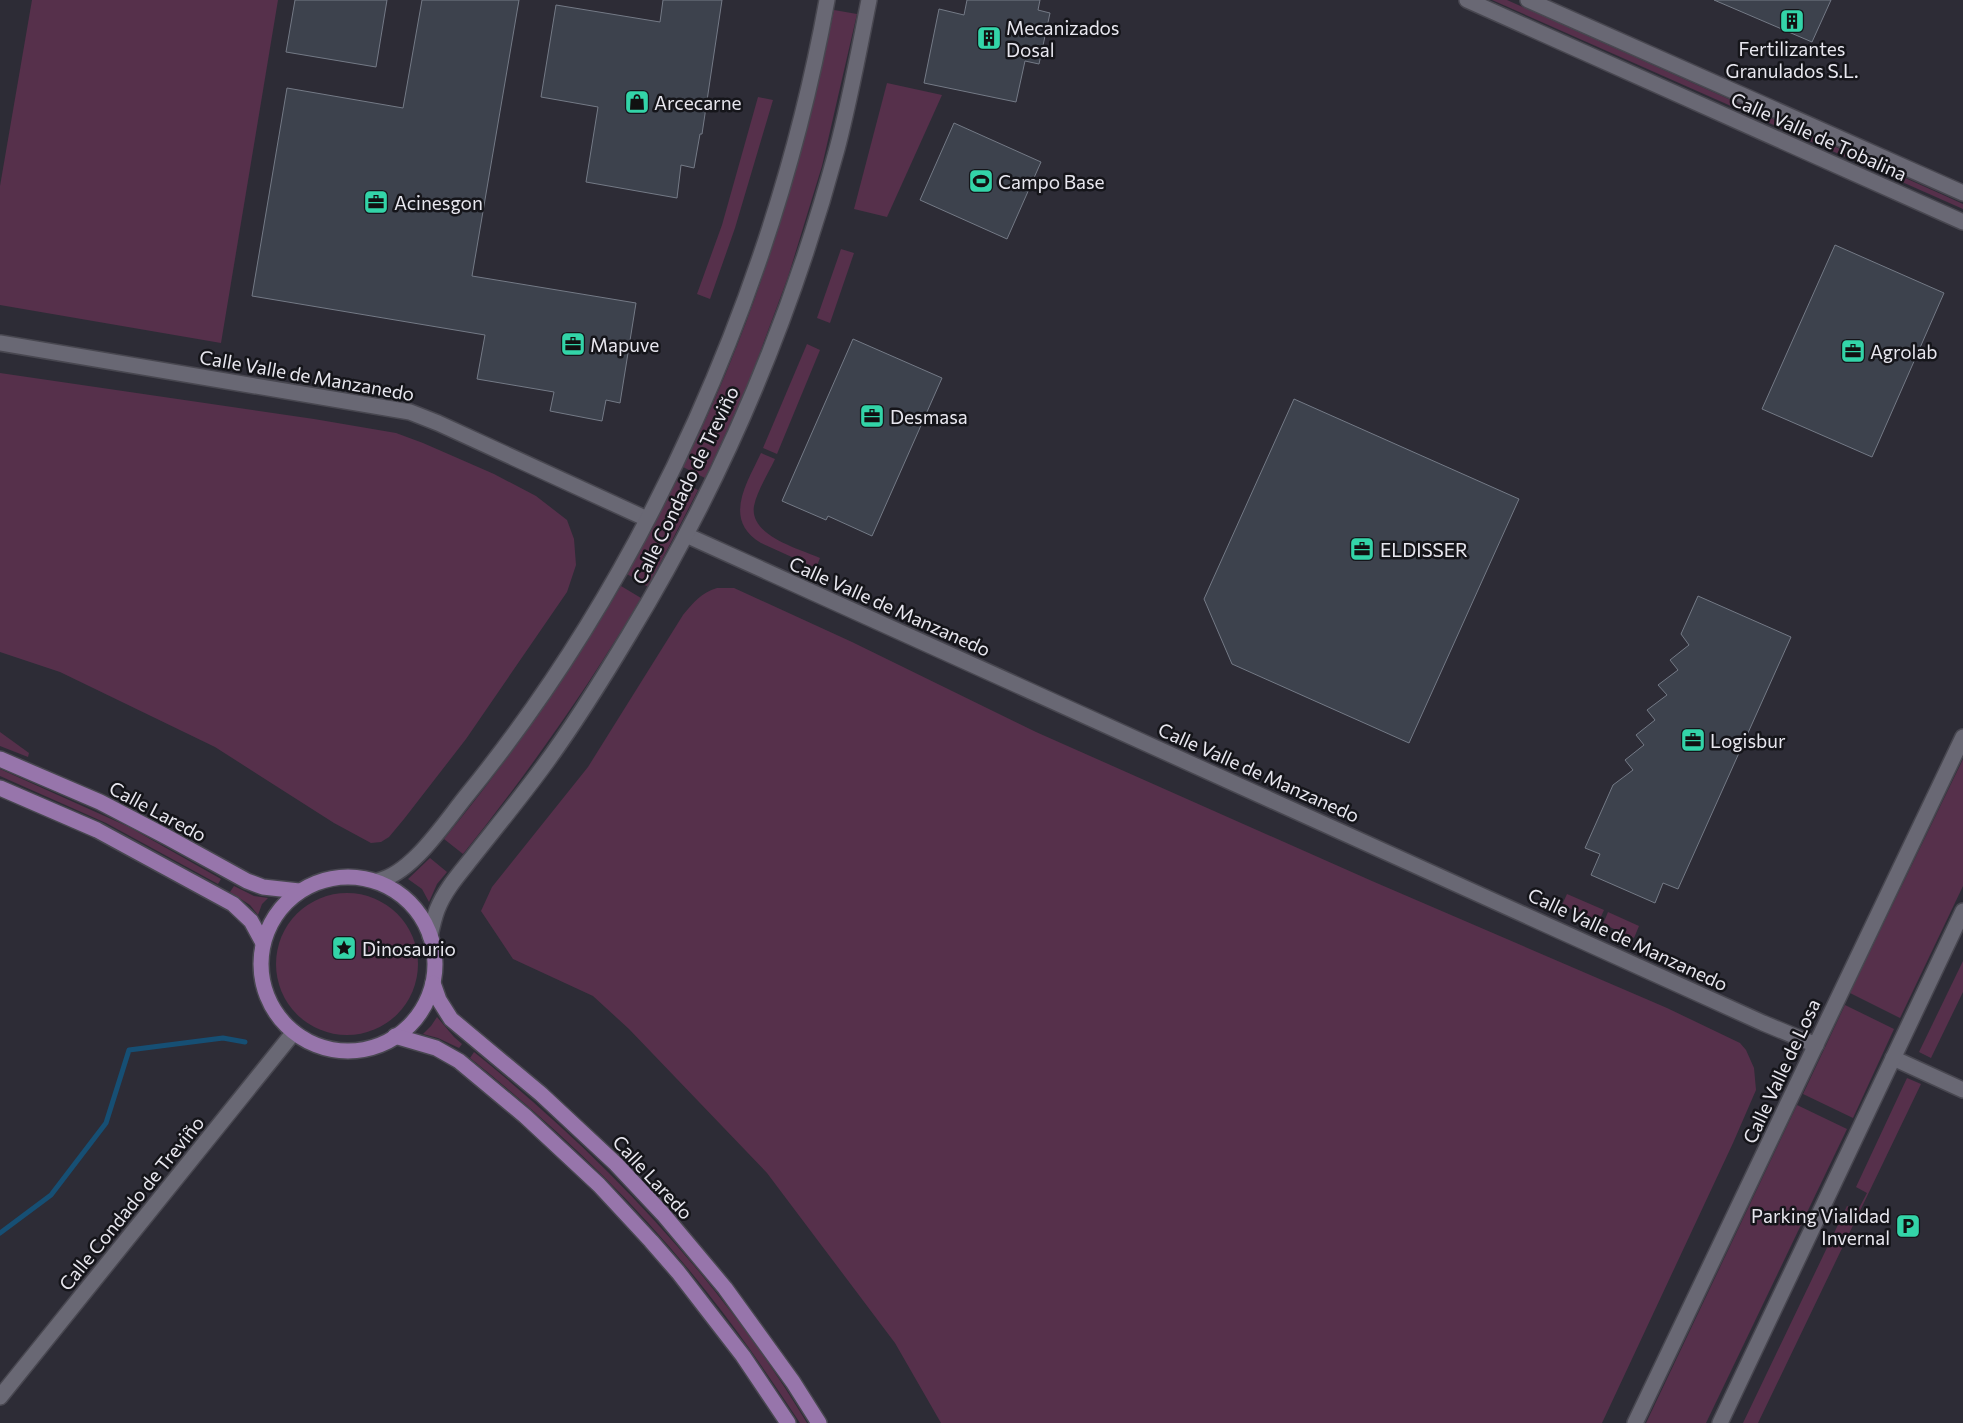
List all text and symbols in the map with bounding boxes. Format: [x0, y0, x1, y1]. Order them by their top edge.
building icon: Fertilizantes Granulados S.L. [1779, 8, 1805, 34]
place label: Mecanizados Dosal [1006, 16, 1119, 61]
building icon: Mecanizados Dosal [976, 25, 1002, 51]
place label: Fertilizantes Granulados S.L. [1726, 37, 1858, 82]
street label: Calle Valle de Tobalina [1728, 87, 1910, 185]
shop icon: Arcecarne [624, 89, 650, 115]
place label: Arcecarne [654, 91, 742, 114]
sports icon: Campo Base [968, 168, 994, 194]
place label: Campo Base [998, 170, 1105, 193]
office icon: Acinesgon [363, 189, 389, 215]
place label: Acinesgon [394, 191, 483, 214]
office icon: Mapuve [560, 331, 586, 357]
place label: Mapuve [590, 333, 659, 356]
office icon: Agrolab [1840, 338, 1866, 364]
place label: Agrolab [1870, 340, 1938, 363]
street label: Calle Valle de Manzanedo [198, 345, 416, 405]
street label: Calle Condado de Treviño [627, 382, 743, 588]
office icon: Desmasa [859, 403, 885, 429]
place label: Desmasa [890, 405, 968, 428]
office icon: ELDISSER [1349, 536, 1375, 562]
place label: ELDISSER [1380, 538, 1468, 561]
street label: Calle Valle de Manzanedo [786, 551, 994, 661]
street label: Calle Valle de Manzanedo [1155, 717, 1363, 827]
office icon: Logisbur [1680, 727, 1706, 753]
place label: Logisbur [1710, 729, 1786, 752]
street label: Calle Laredo [105, 776, 211, 846]
street label: Calle Valle de Manzanedo [1525, 883, 1731, 995]
place icon: Dinosaurio [331, 935, 357, 961]
place label: Dinosaurio [362, 937, 456, 960]
street label: Calle Valle de Losa [1737, 995, 1825, 1147]
street label: Calle Condado de Treviño [54, 1111, 208, 1295]
street label: Calle Laredo [608, 1130, 698, 1224]
place label: Parking Vialidad Invernal [1751, 1204, 1890, 1249]
parking icon: Parking Vialidad Invernal [1895, 1213, 1921, 1239]

